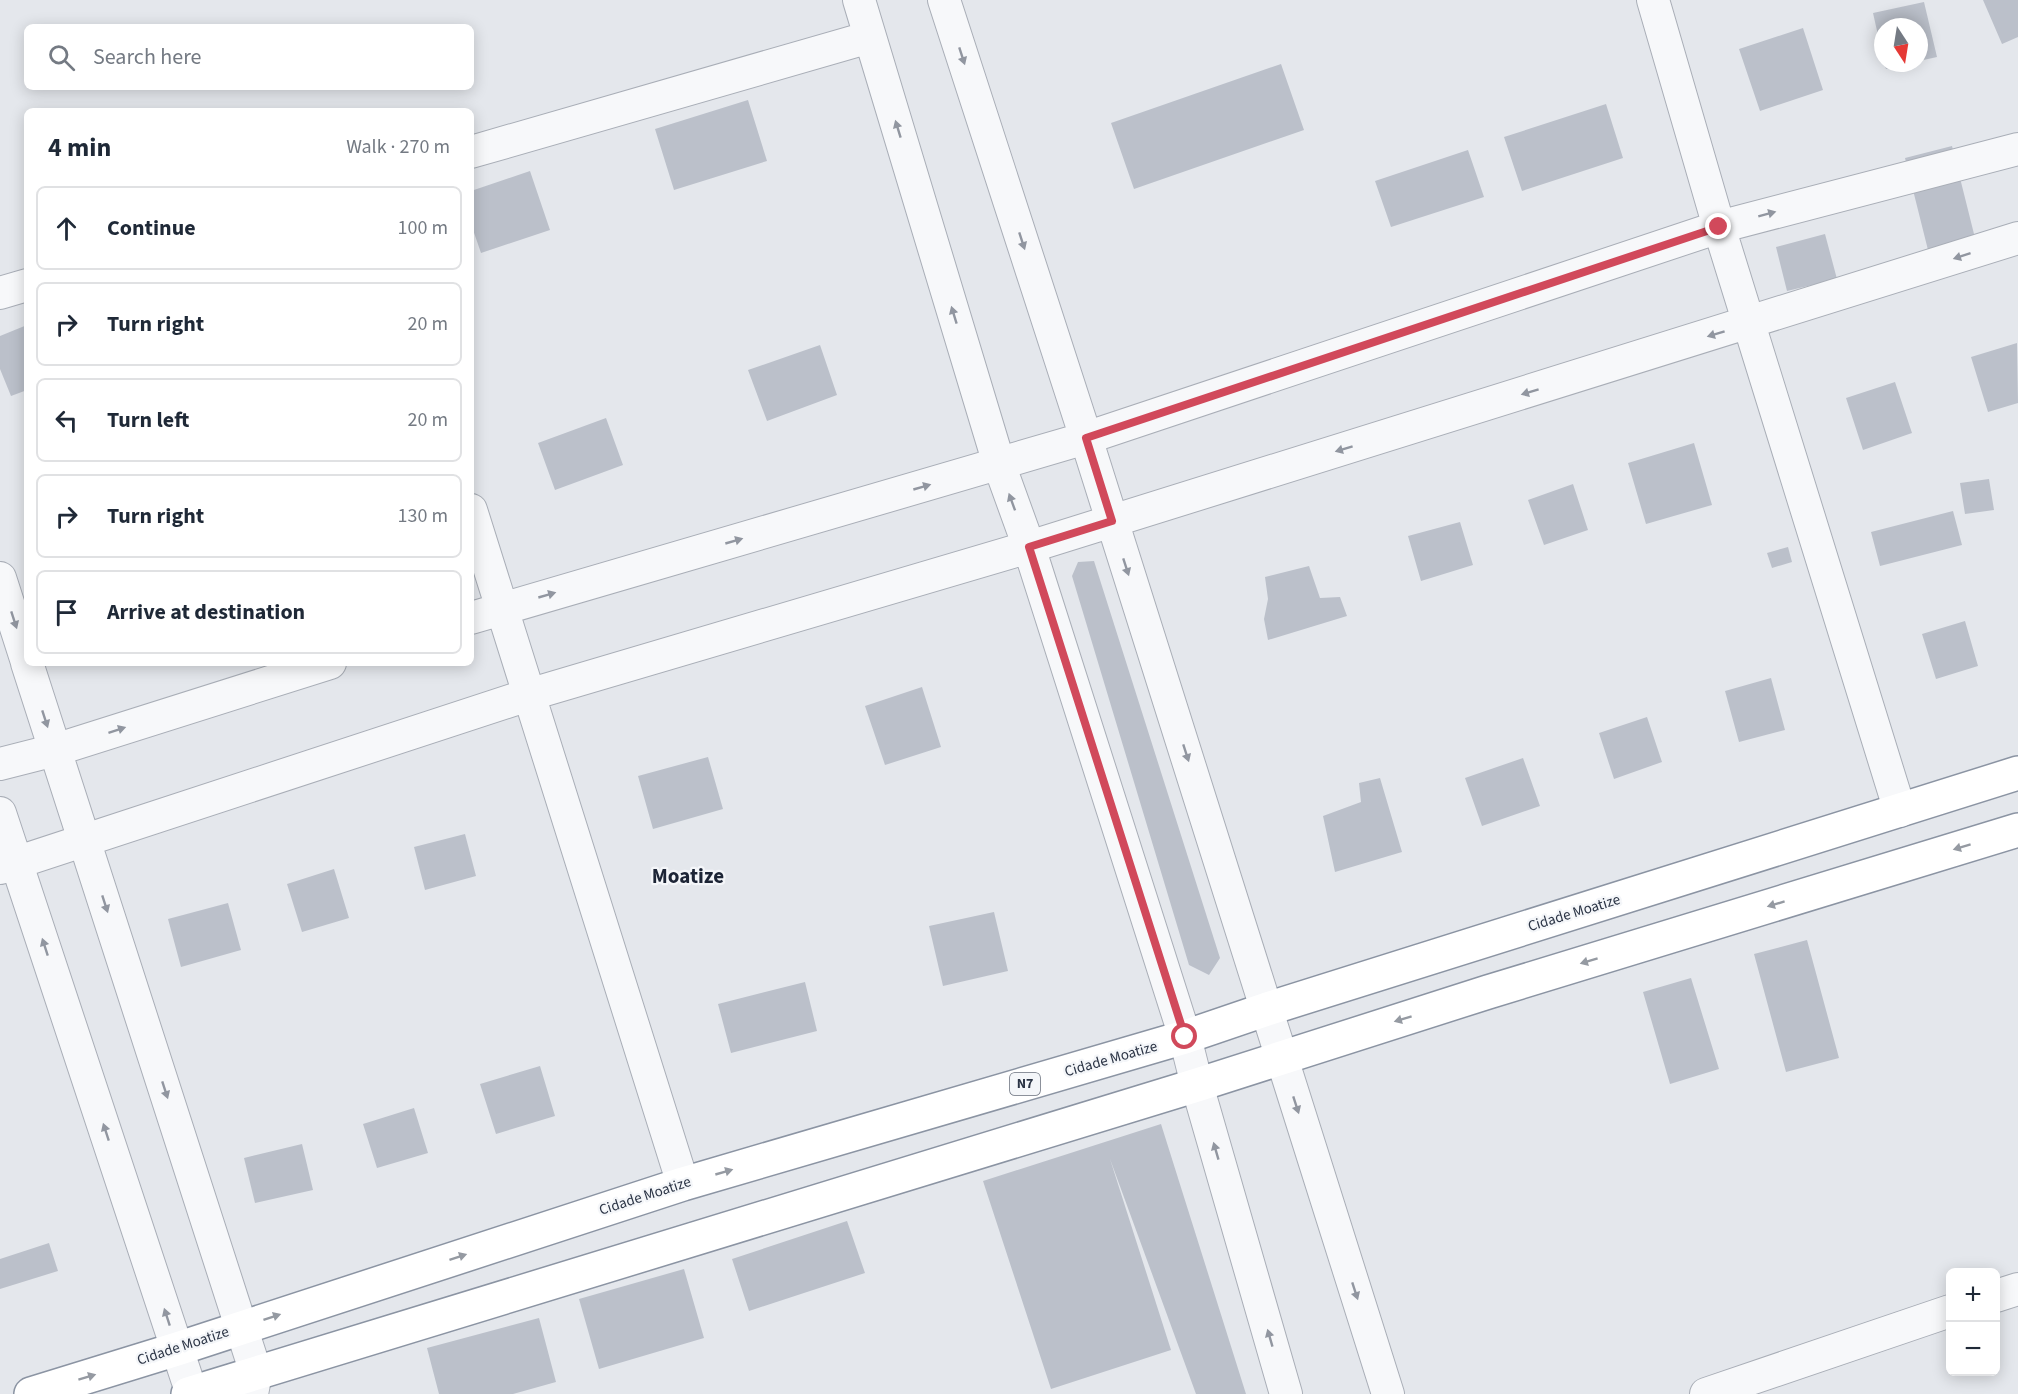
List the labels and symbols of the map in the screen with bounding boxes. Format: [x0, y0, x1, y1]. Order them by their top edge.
north arrow [1874, 18, 1928, 72]
one-way arrow [957, 47, 967, 65]
one-way arrow [893, 120, 902, 138]
one-way arrow [1758, 209, 1776, 219]
route end [1705, 213, 1731, 239]
one-way arrow [1018, 232, 1027, 250]
one-way arrow [1953, 252, 1971, 261]
one-way arrow [949, 306, 958, 324]
one-way arrow [1707, 330, 1725, 339]
one-way arrow [1521, 387, 1539, 397]
one-way arrow [1335, 445, 1353, 454]
one-way arrow [913, 482, 931, 491]
one-way arrow [1007, 492, 1017, 510]
one-way arrow [725, 536, 743, 545]
one-way arrow [1122, 558, 1132, 576]
one-way arrow [538, 590, 556, 599]
one-way arrow [9, 611, 19, 629]
one-way arrow [41, 710, 51, 728]
one-way arrow [108, 725, 126, 735]
one-way arrow [1181, 744, 1191, 762]
one-way arrow [1953, 843, 1971, 852]
district label: Moatize [652, 861, 724, 891]
street label: Cidade Moatize [1525, 889, 1623, 937]
one-way arrow [101, 895, 110, 913]
one-way arrow [1767, 900, 1785, 909]
one-way arrow [39, 938, 49, 956]
one-way arrow [1580, 957, 1598, 966]
one-way arrow [1394, 1015, 1412, 1024]
route start [1171, 1023, 1197, 1049]
street label: Cidade Moatize [1062, 1036, 1160, 1082]
road number: N7 [1010, 1073, 1040, 1095]
one-way arrow [160, 1081, 170, 1099]
one-way arrow [1292, 1096, 1301, 1114]
one-way arrow [100, 1123, 110, 1141]
one-way arrow [1211, 1141, 1220, 1159]
one-way arrow [715, 1167, 733, 1176]
street label: Cidade Moatize [596, 1171, 694, 1221]
one-way arrow [449, 1252, 467, 1261]
one-way arrow [1351, 1282, 1360, 1300]
one-way arrow [161, 1308, 171, 1326]
one-way arrow [263, 1312, 281, 1322]
street label: Cidade Moatize [134, 1321, 232, 1371]
one-way arrow [1265, 1329, 1274, 1347]
one-way arrow [78, 1372, 96, 1381]

